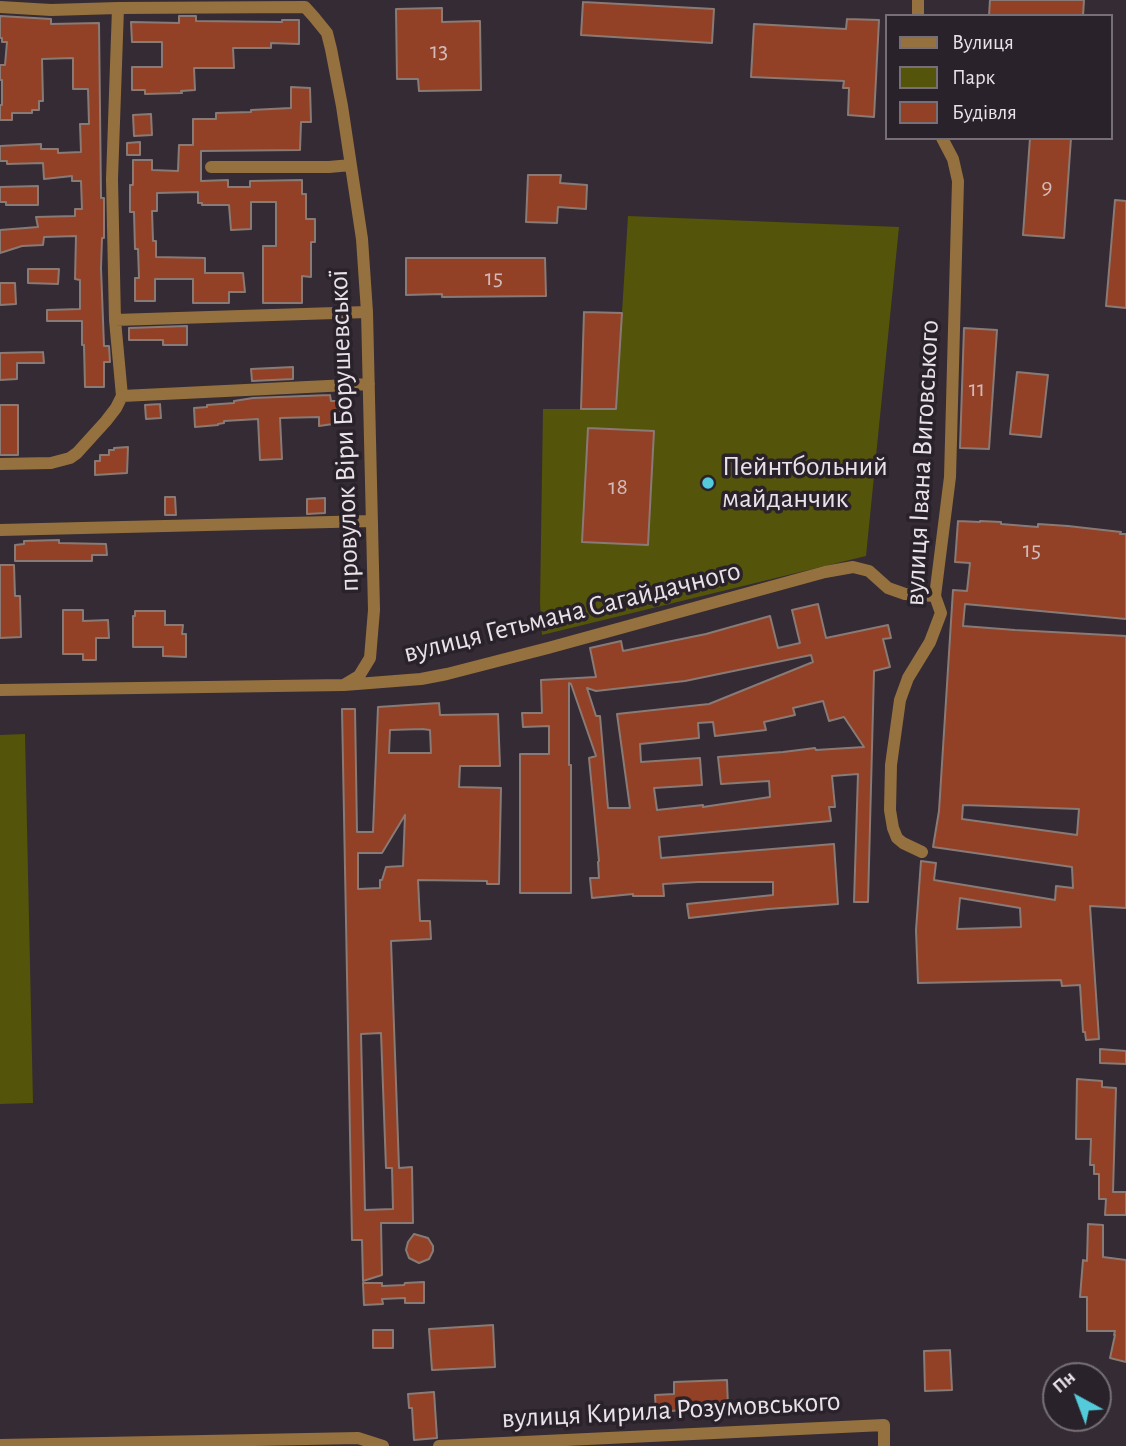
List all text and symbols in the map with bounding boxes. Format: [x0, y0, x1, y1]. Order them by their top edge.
legend [884, 14, 1112, 140]
text: Вулиця [952, 32, 1014, 53]
house number: 13 [430, 37, 448, 65]
text: Парк [952, 67, 995, 88]
text: Будівля [952, 102, 1017, 123]
house number: 9 [1041, 173, 1053, 201]
house number: 15 [485, 264, 503, 292]
street label: провулок Віри Борушевської [322, 269, 366, 593]
street label: вулиця Івана Виговського [898, 319, 946, 607]
house number: 11 [969, 375, 985, 403]
place label: Пейнтбольний майданчик [722, 450, 888, 516]
house number: 18 [608, 473, 628, 501]
marker: Пейнтбольний майданчик [700, 475, 716, 491]
house number: 15 [1023, 536, 1041, 564]
street label: вулиця Гетьмана Сагайдачного [400, 554, 744, 670]
north arrow [1042, 1362, 1112, 1432]
text: Пн [1049, 1368, 1079, 1397]
street label: вулиця Кирила Розумовського [501, 1384, 841, 1436]

